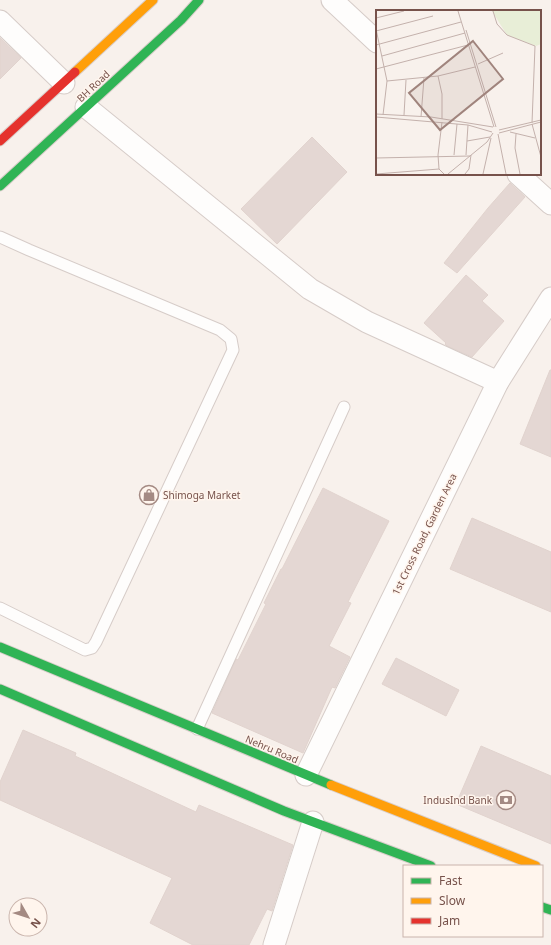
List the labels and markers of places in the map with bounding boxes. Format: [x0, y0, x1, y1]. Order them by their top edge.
shop icon: Shimoga Market [138, 484, 160, 506]
place label: Shimoga Market [163, 488, 241, 502]
bank icon: IndusInd Bank [495, 789, 517, 811]
place label: IndusInd Bank [423, 793, 493, 807]

